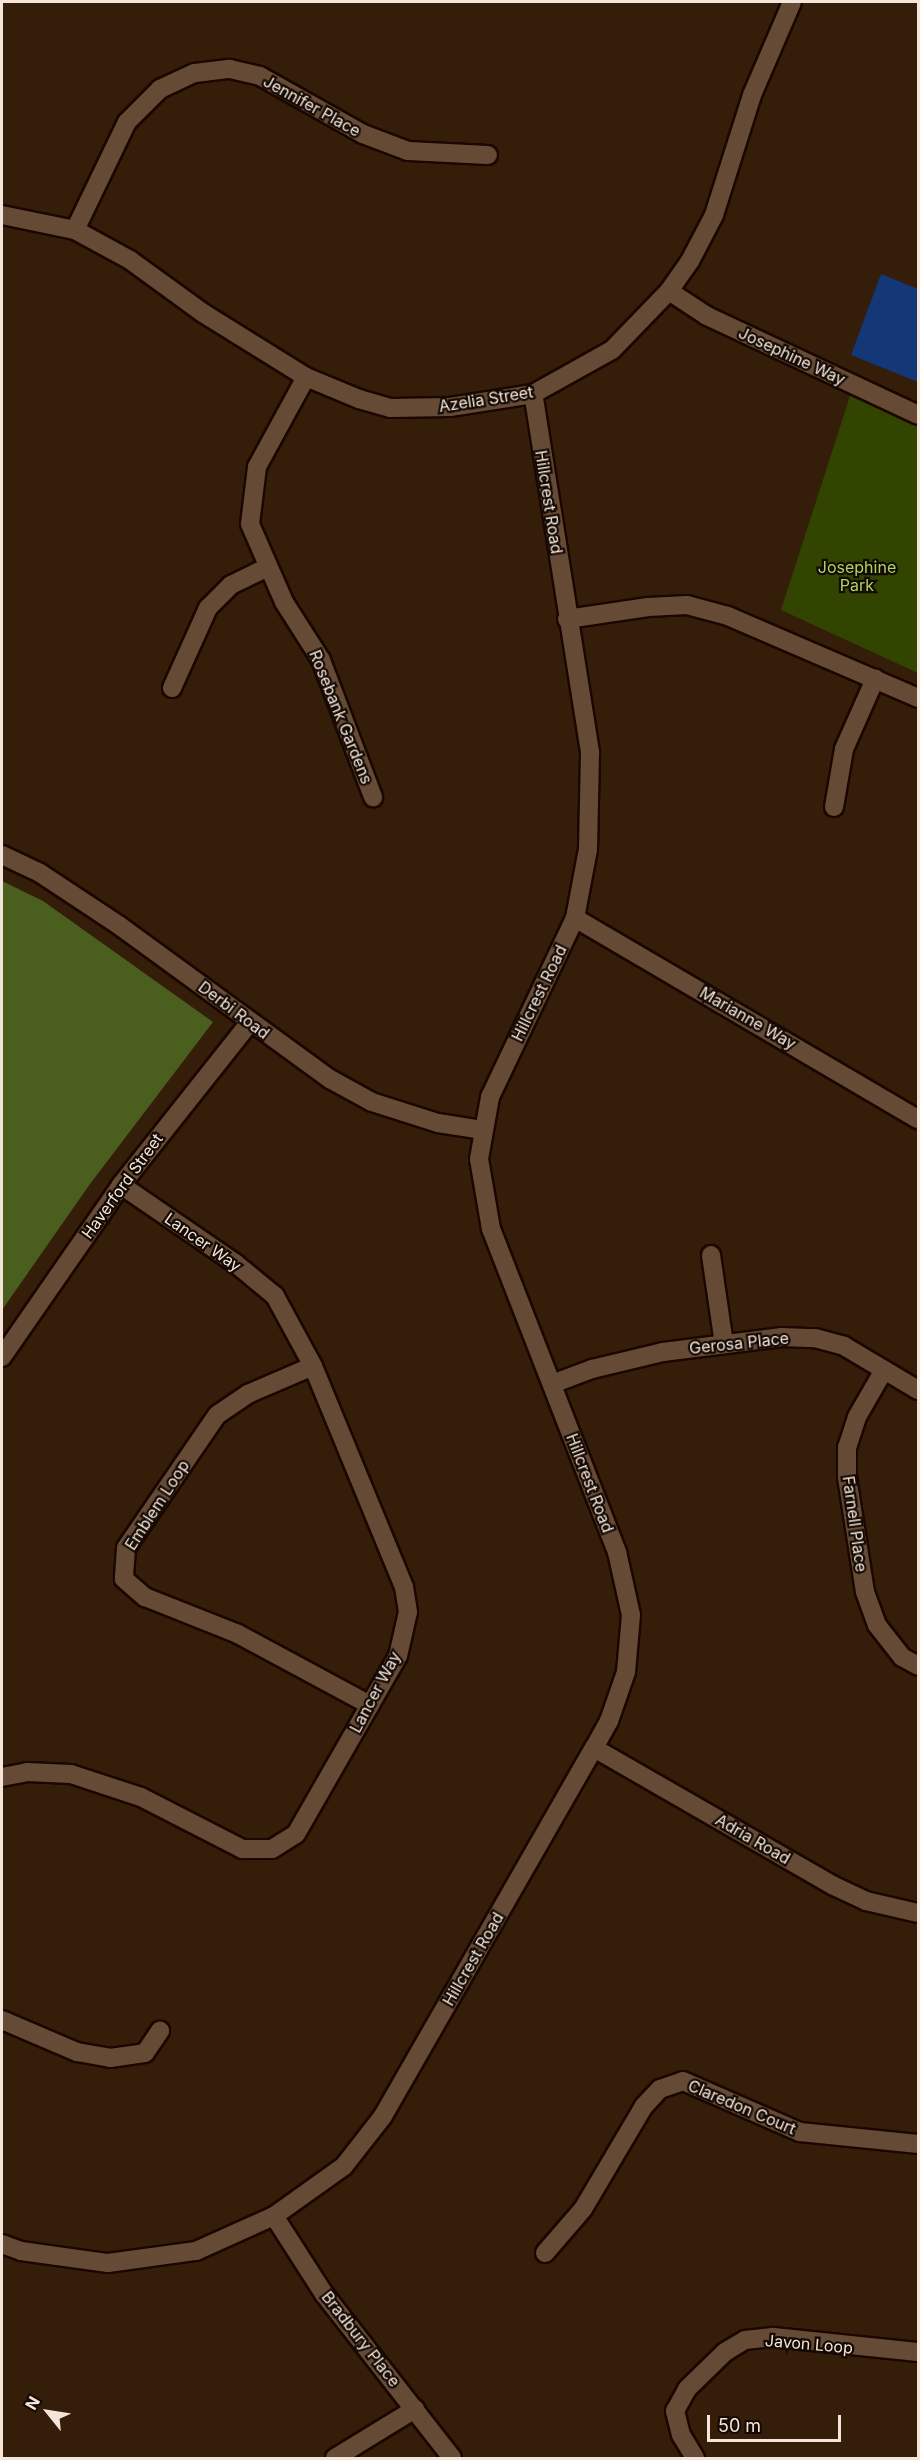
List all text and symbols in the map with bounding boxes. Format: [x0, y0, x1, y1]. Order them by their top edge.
street label: Jennifer Place [260, 71, 364, 141]
street label: Josephine Way [736, 323, 848, 389]
street label: Azelia Street [437, 382, 535, 416]
street label: Hillcrest Road [531, 449, 567, 555]
park label: Josephine Park [818, 557, 896, 595]
street label: Rosebank Gardens [305, 647, 377, 787]
street label: Hillcrest Road [507, 942, 571, 1044]
street label: Derbi Road [195, 977, 273, 1043]
street label: Marianne Way [696, 983, 800, 1053]
street label: Haverford Street [77, 1130, 167, 1242]
street label: Lancer Way [161, 1209, 245, 1275]
street label: Gerosa Place [688, 1328, 790, 1358]
street label: Hillcrest Road [562, 1431, 618, 1535]
street label: Emblem Loop [121, 1457, 193, 1553]
street label: Farnell Place [839, 1475, 871, 1573]
street label: Lancer Way [346, 1648, 404, 1736]
street label: Adria Road [712, 1810, 794, 1868]
street label: Hillcrest Road [439, 1909, 507, 2009]
street label: Claredon Court [685, 2076, 799, 2138]
street label: Bradbury Place [318, 2287, 404, 2391]
street label: Javon Loop [764, 2331, 854, 2357]
north arrow [18, 2382, 78, 2442]
text: N [21, 2393, 44, 2413]
scale bar [710, 2403, 844, 2441]
text: 50 m [718, 2415, 761, 2436]

